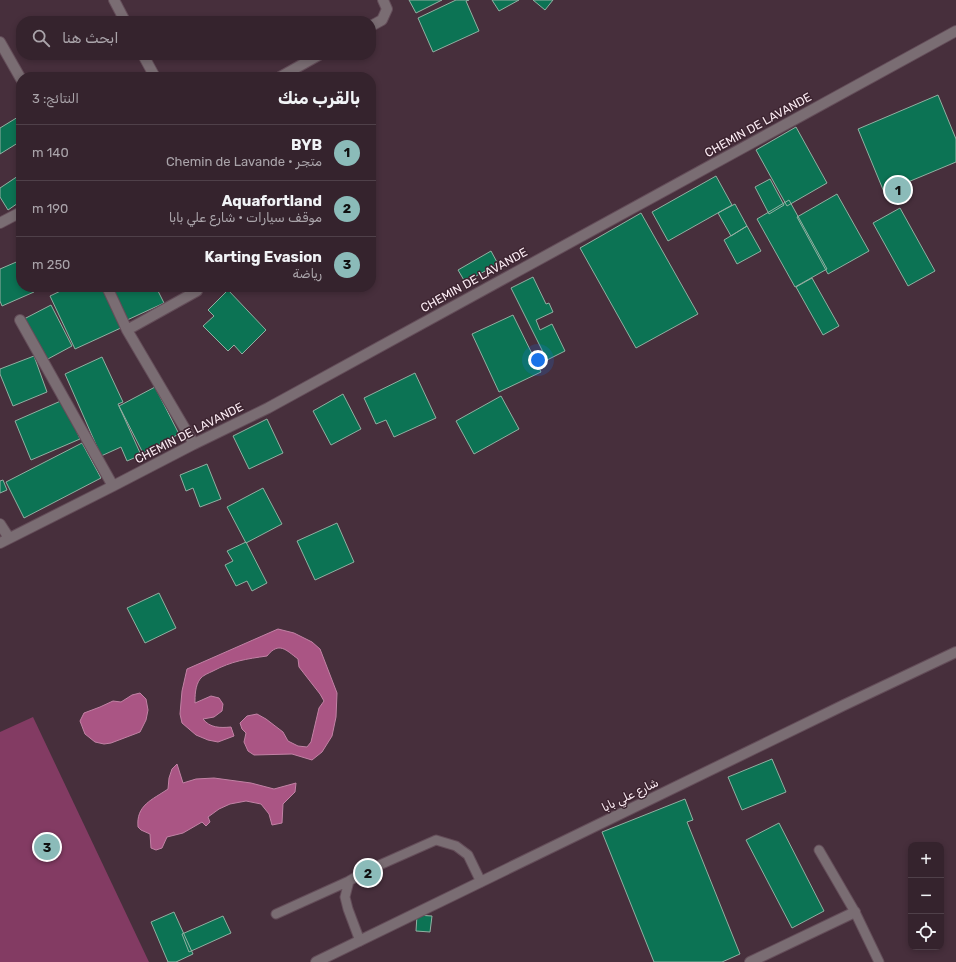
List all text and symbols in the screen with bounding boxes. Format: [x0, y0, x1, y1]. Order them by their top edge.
search box [16, 16, 376, 60]
icon: search [30, 27, 52, 49]
text: ابحث هنا [62, 29, 119, 47]
text: بالقرب منك [278, 88, 360, 108]
street label: CHEMIN DE LAVANDE [702, 90, 814, 160]
text: النتائج: 3 [32, 91, 79, 106]
text: BYB [291, 136, 322, 154]
text: 140 m [32, 145, 69, 160]
text: 1 [344, 145, 350, 160]
text: متجر · Chemin de Lavande [166, 154, 322, 169]
pin: 1 [885, 175, 911, 205]
text: Aquafortland [222, 192, 322, 210]
text: 190 m [32, 201, 68, 216]
text: 2 [343, 201, 351, 216]
text: موقف سيارات · شارع علي بابا [169, 210, 322, 225]
street label: CHEMIN DE LAVANDE [418, 245, 530, 315]
text: Karting Evasion [205, 248, 322, 266]
text: 250 m [32, 257, 70, 272]
text: 3 [343, 257, 351, 272]
text: رياضة [293, 266, 322, 281]
your location [528, 350, 548, 370]
street label: CHEMIN DE LAVANDE [132, 400, 246, 466]
street label: شارع علي بابا [599, 775, 662, 817]
pin: 3 [34, 832, 60, 862]
map controls [908, 842, 944, 950]
button: + [908, 842, 944, 878]
pin: 2 [355, 858, 381, 888]
button: − [908, 878, 944, 914]
button: locate [908, 914, 944, 950]

